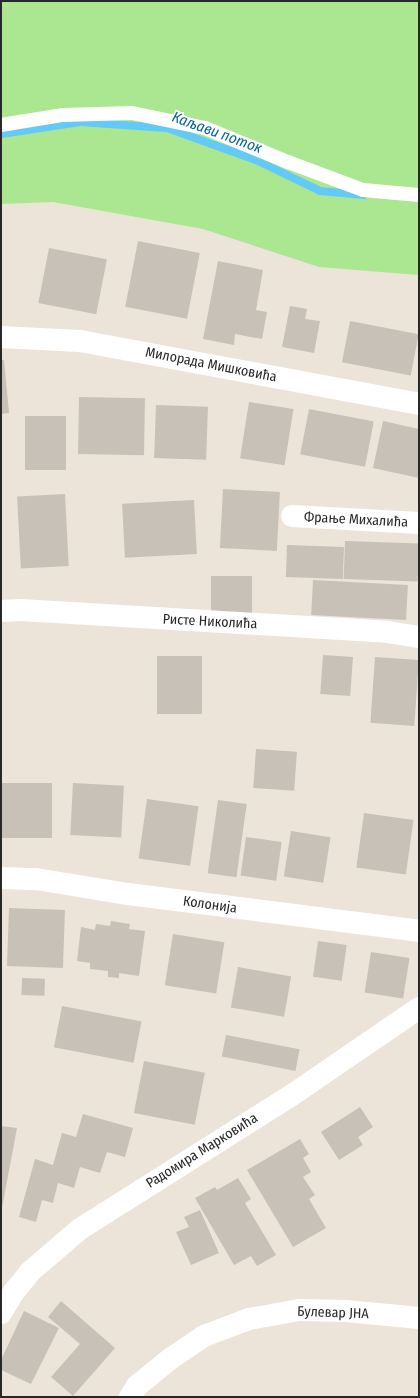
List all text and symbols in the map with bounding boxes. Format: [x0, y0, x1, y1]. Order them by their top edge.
water label: Каљави поток [169, 108, 265, 158]
street label: Милорада Мишковића [144, 344, 278, 386]
street label: Фрање Михалића [304, 509, 408, 531]
street label: Ристе Николића [162, 611, 258, 633]
street label: Колонија [182, 893, 238, 917]
street label: Радомира Марковића [143, 1110, 261, 1192]
street label: Булевар ЈНА [297, 1303, 369, 1323]

